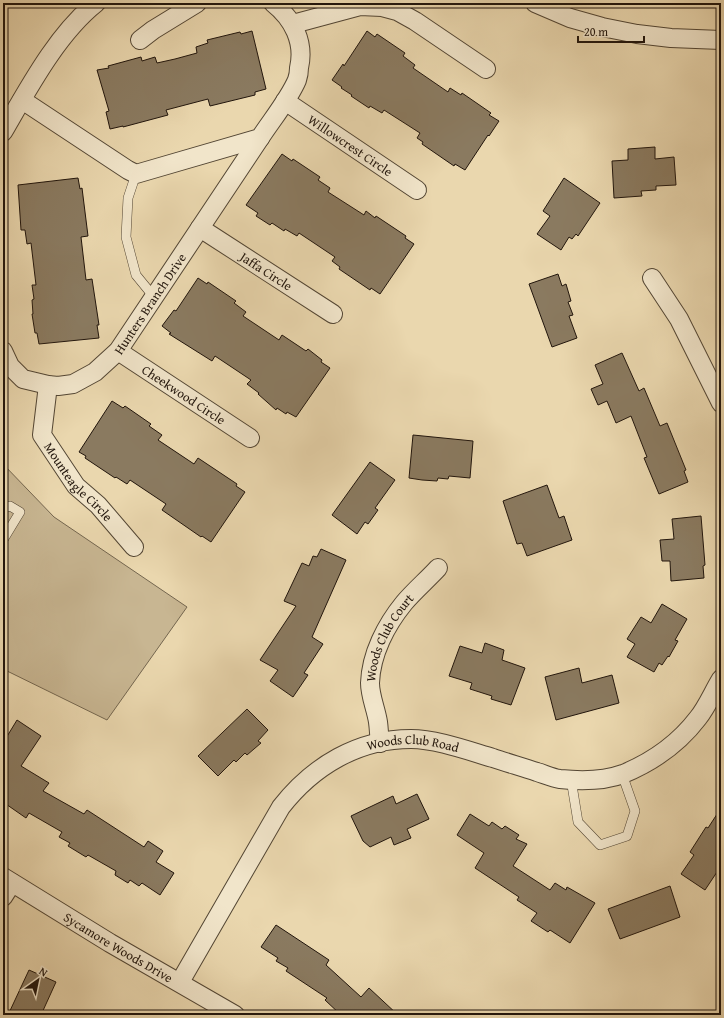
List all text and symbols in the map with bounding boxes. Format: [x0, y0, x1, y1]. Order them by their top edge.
scale bar [578, 18, 644, 44]
text: 20 m [584, 23, 608, 40]
street label: Willowcrest Circle [304, 110, 397, 181]
street label: Jaffa Circle [235, 246, 296, 295]
street label: Hunters Branch Drive [109, 249, 190, 358]
street label: Cheekwood Circle [138, 360, 230, 429]
street label: Mounteagle Circle [40, 438, 117, 525]
street label: Woods Club Court [360, 589, 418, 682]
street label: Woods Club Road [364, 729, 461, 757]
street label: Sycamore Woods Drive [60, 907, 177, 987]
north arrow [18, 960, 58, 1000]
text: N [36, 963, 51, 981]

